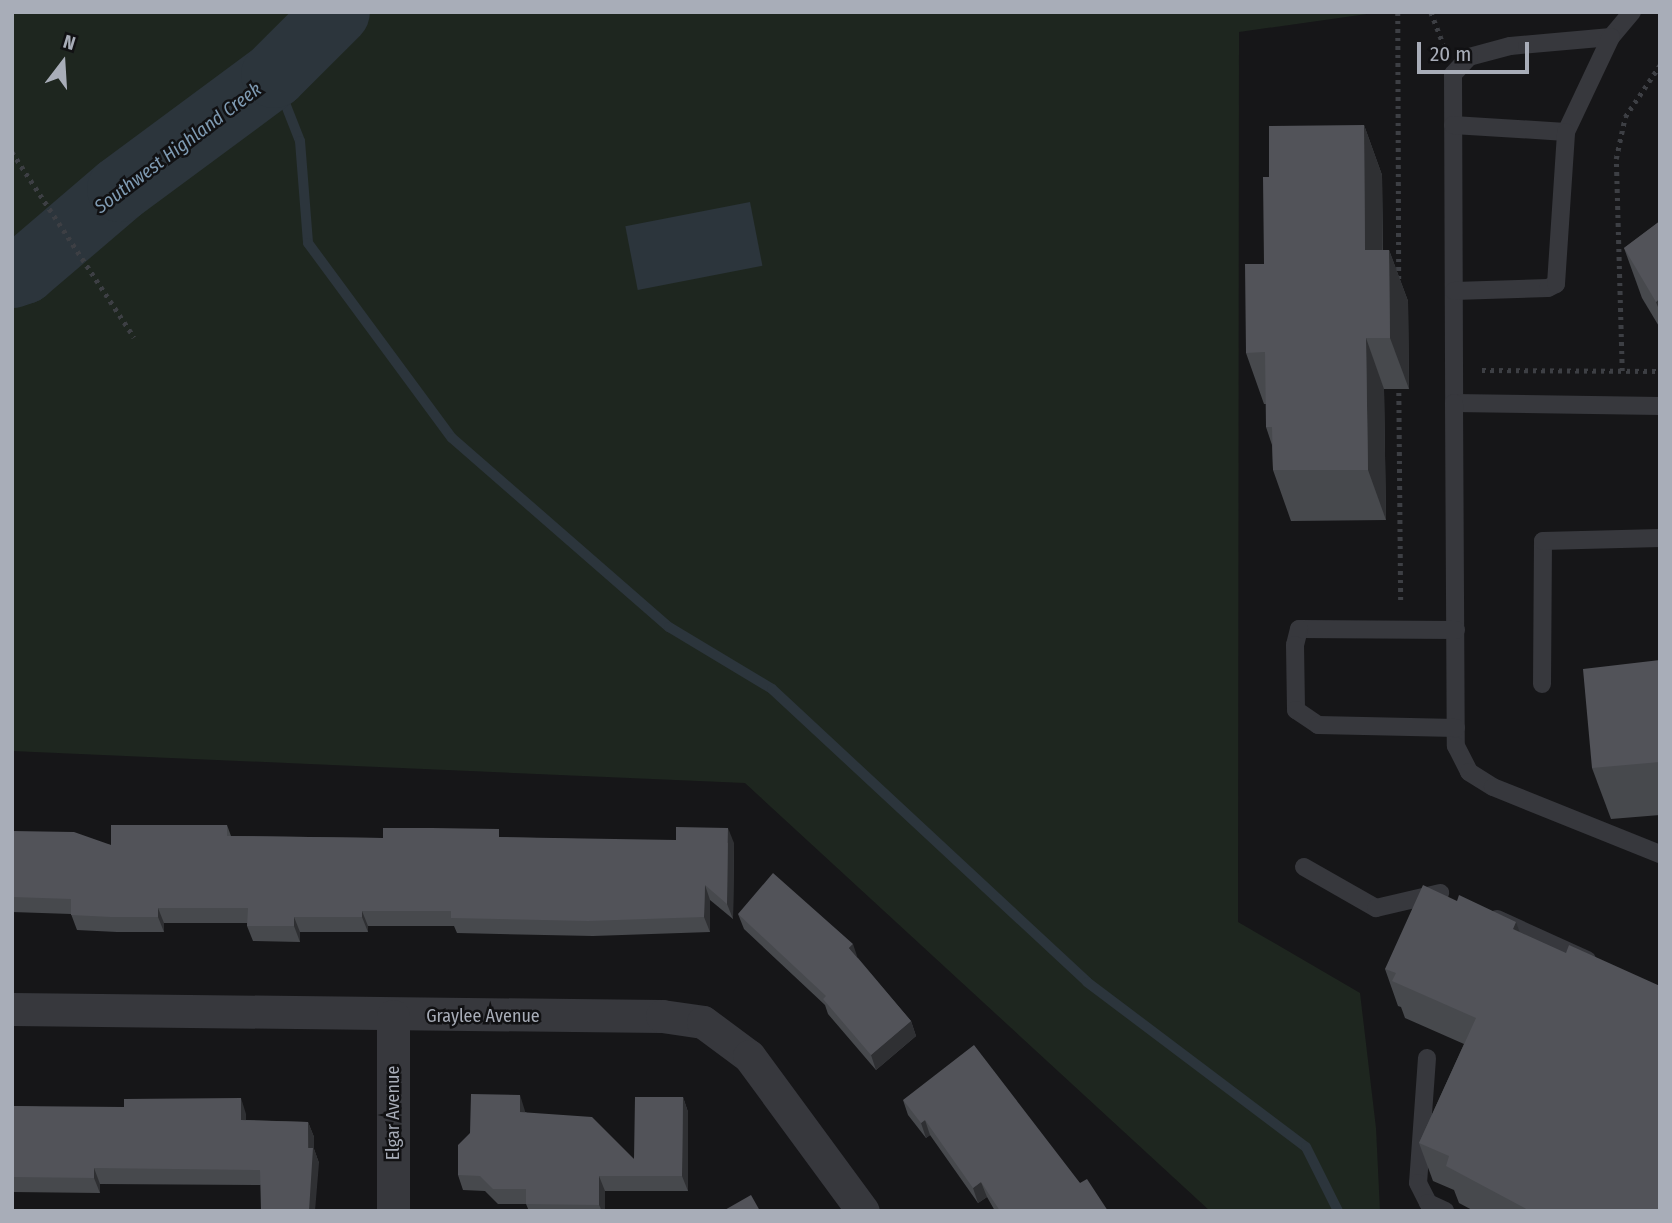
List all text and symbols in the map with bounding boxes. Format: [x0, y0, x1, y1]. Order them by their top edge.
north arrow [28, 28, 98, 98]
scale bar [1420, 28, 1532, 72]
text: N [60, 30, 78, 55]
text: 20 m [1430, 41, 1471, 67]
water label: Southwest Highland Creek [90, 78, 266, 218]
street label: Graylee Avenue [426, 1005, 540, 1027]
street label: Elgar Avenue [382, 1066, 404, 1160]

